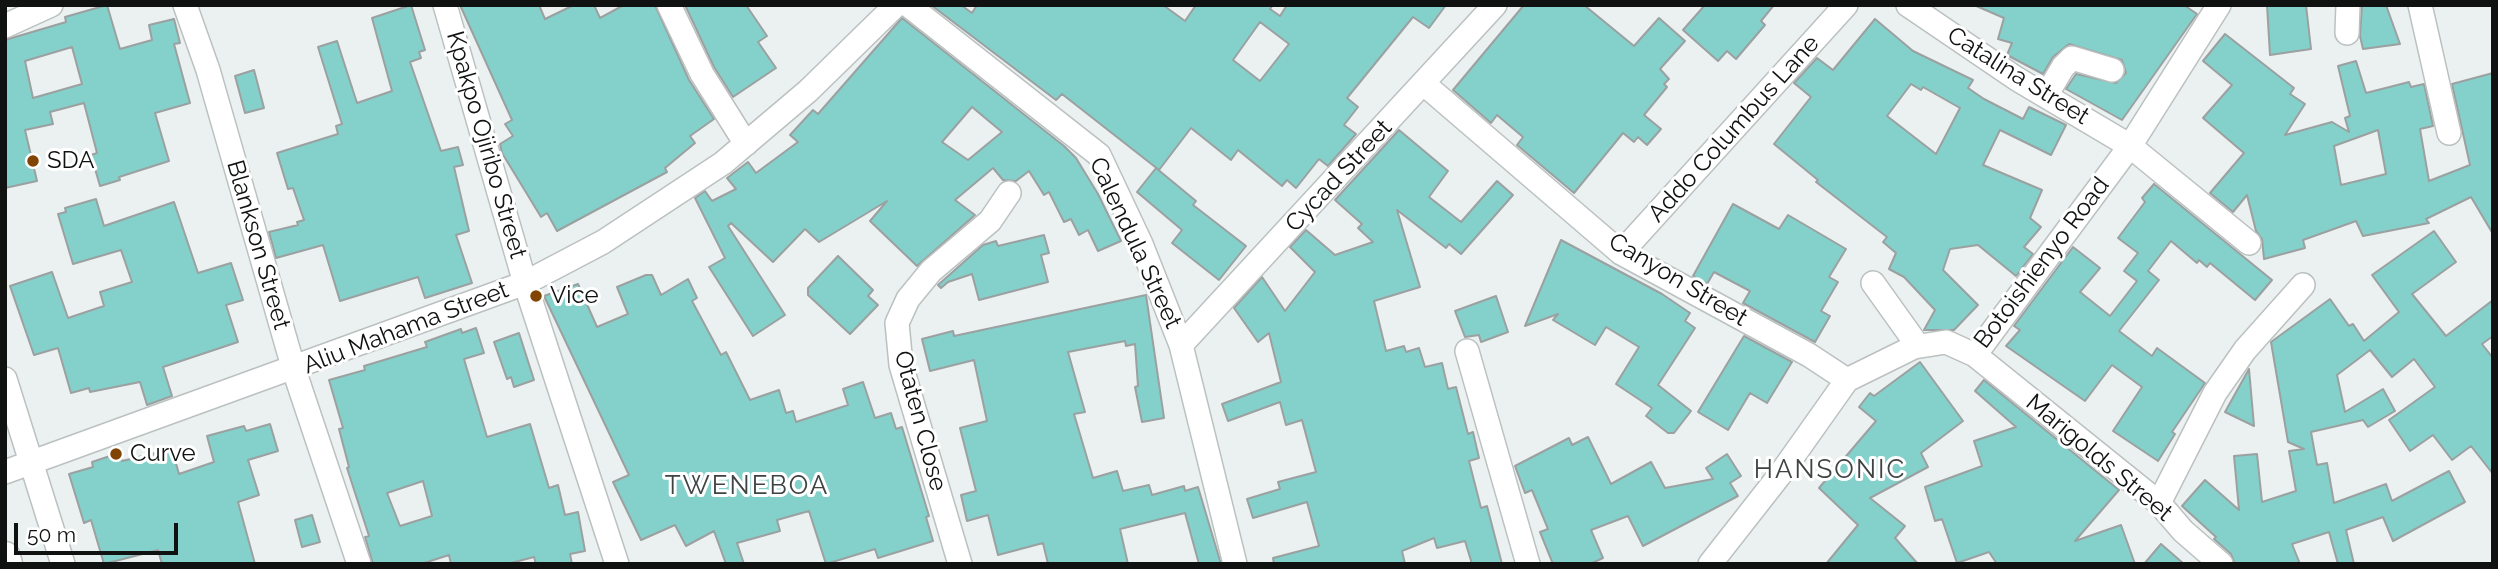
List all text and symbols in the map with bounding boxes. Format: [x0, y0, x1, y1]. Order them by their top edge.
street label: Catalina Street [1942, 21, 2094, 131]
street label: Kpakpo Ojiribo Street [440, 28, 532, 262]
street label: Addo Columbus Lane [1642, 30, 1826, 228]
street label: Cycad Street [1280, 114, 1398, 238]
place label: SDA [47, 147, 94, 175]
marker: SDA [25, 153, 41, 169]
street label: Calendula Street [1083, 153, 1187, 333]
street label: Blankson Street [220, 157, 296, 333]
street label: Botoishienyo Road [1968, 172, 2116, 354]
street label: Canyon Street [1603, 227, 1753, 333]
street label: Aliu Mahama Street [299, 276, 513, 380]
place label: Vice [550, 282, 599, 310]
marker: Vice [528, 288, 544, 304]
street label: Otaten Close [887, 348, 953, 494]
street label: Marigolds Street [2020, 388, 2178, 528]
place label: Curve [130, 440, 196, 468]
marker: Curve [108, 446, 124, 462]
district label: HANSONIC [1755, 454, 1905, 486]
district label: TWENEBOA [666, 470, 828, 502]
scale bar [18, 510, 182, 554]
text: 50 m [27, 522, 76, 547]

